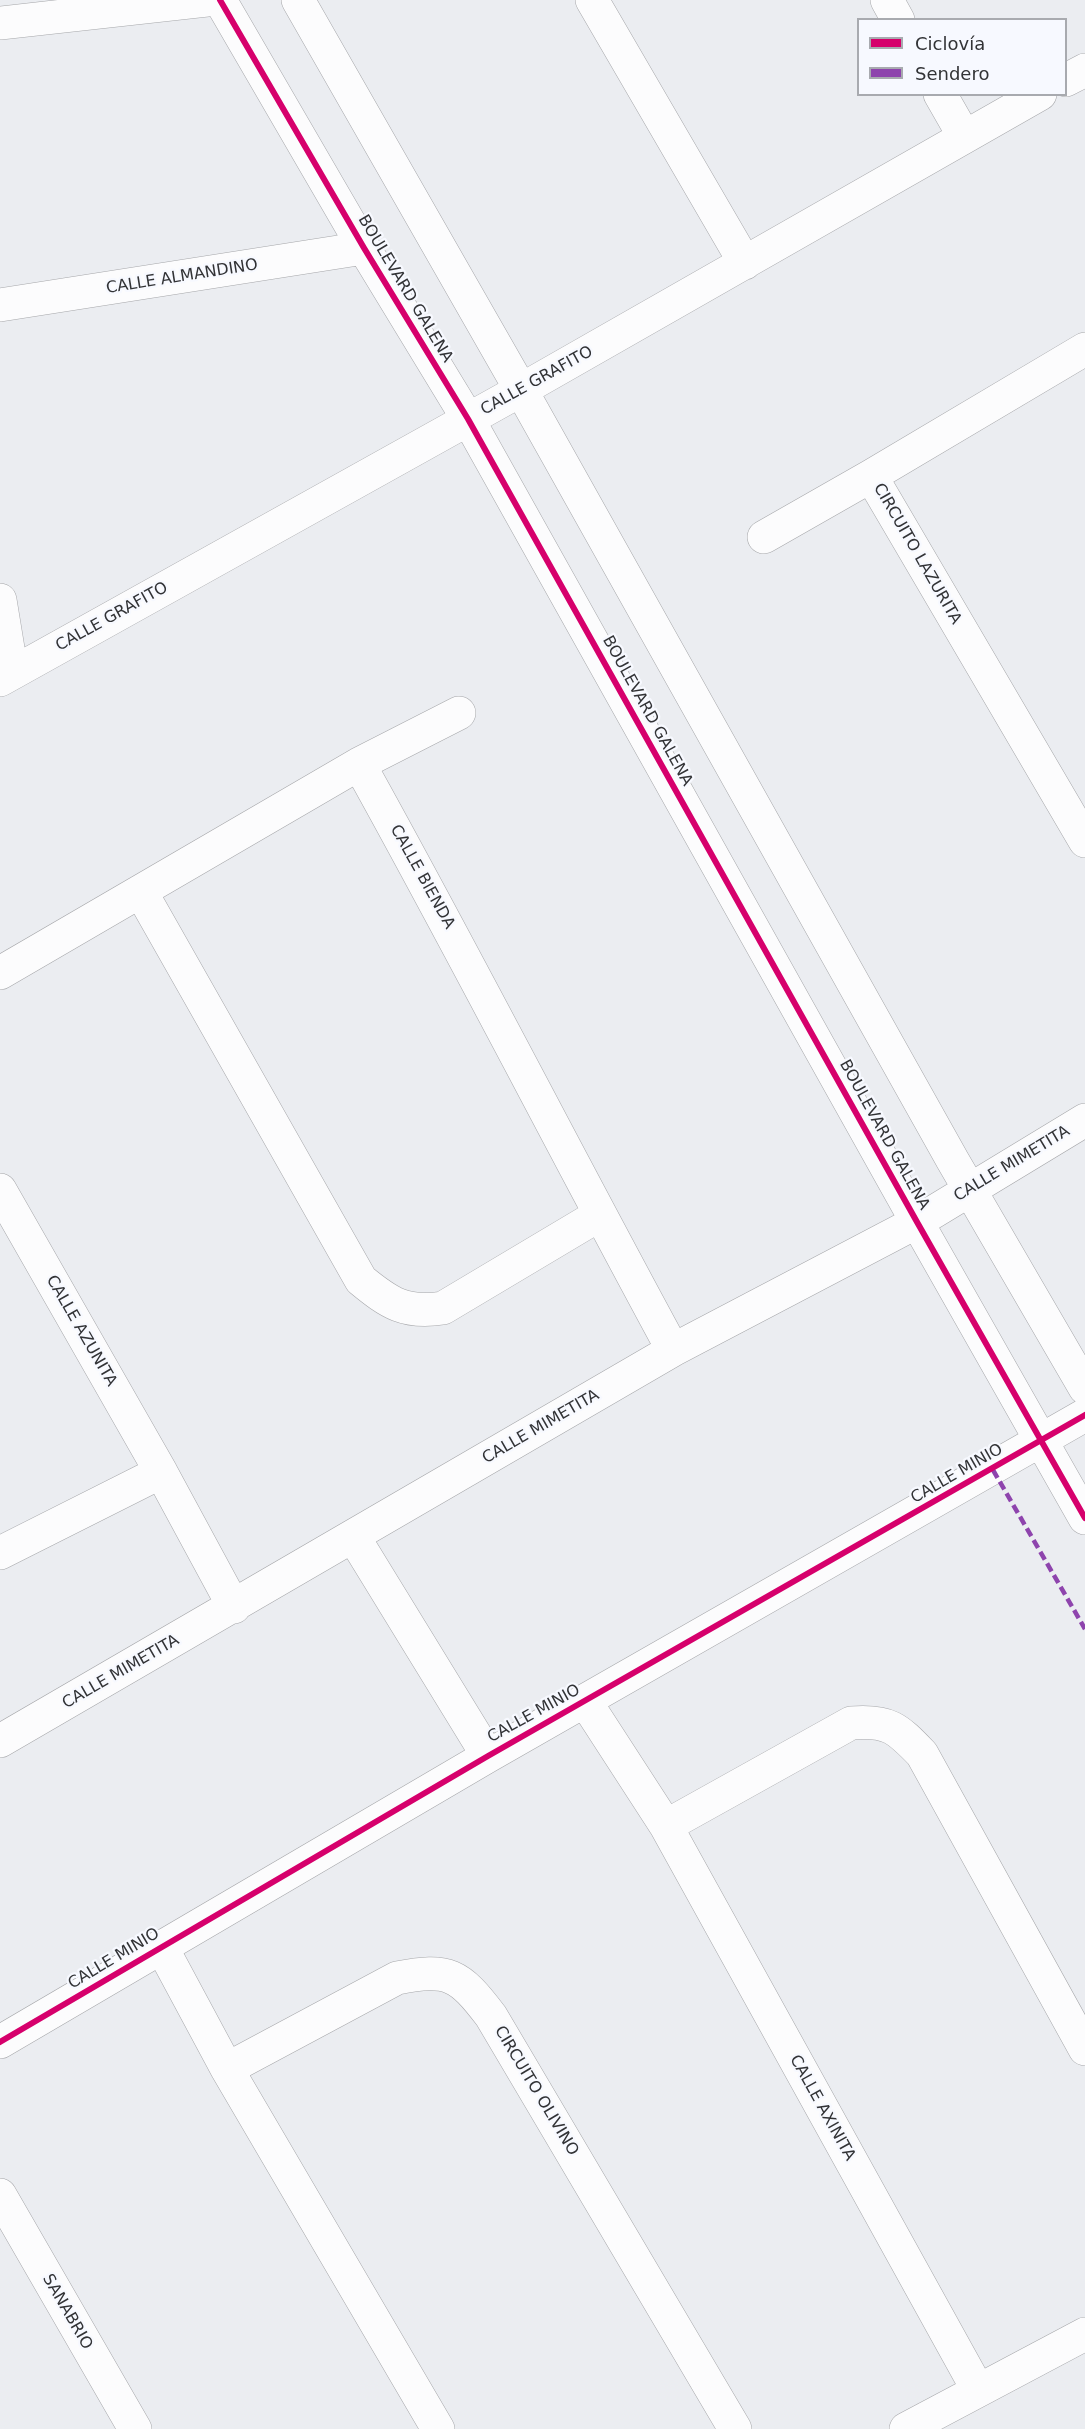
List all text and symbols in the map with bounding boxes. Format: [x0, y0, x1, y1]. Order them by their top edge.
legend [857, 18, 1067, 96]
text: Ciclovía [915, 33, 985, 54]
text: Sendero [915, 63, 989, 84]
street label: BOULEVARD GALENA [353, 212, 457, 366]
street label: CALLE ALMANDINO [105, 256, 259, 298]
street label: CALLE GRAFITO [478, 342, 596, 420]
street label: CIRCUITO LAZURITA [869, 480, 965, 628]
street label: CALLE GRAFITO [53, 578, 171, 656]
street label: BOULEVARD GALENA [598, 633, 696, 789]
street label: CALLE BIENDA [386, 822, 458, 932]
street label: BOULEVARD GALENA [835, 1057, 933, 1213]
street label: CALLE MIMETITA [951, 1122, 1073, 1206]
street label: CALLE AZUNITA [41, 1272, 121, 1390]
street label: CALLE MIMETITA [479, 1386, 603, 1468]
street label: CALLE MINIO [908, 1440, 1006, 1508]
street label: CALLE MIMETITA [59, 1631, 183, 1713]
street label: CALLE MINIO [484, 1681, 584, 1747]
street label: CALLE MINIO [65, 1924, 163, 1994]
street label: CIRCUITO OLIVINO [490, 2023, 582, 2159]
street label: CALLE AXINITA [785, 2052, 859, 2164]
street label: SANABRIO [38, 2271, 96, 2353]

